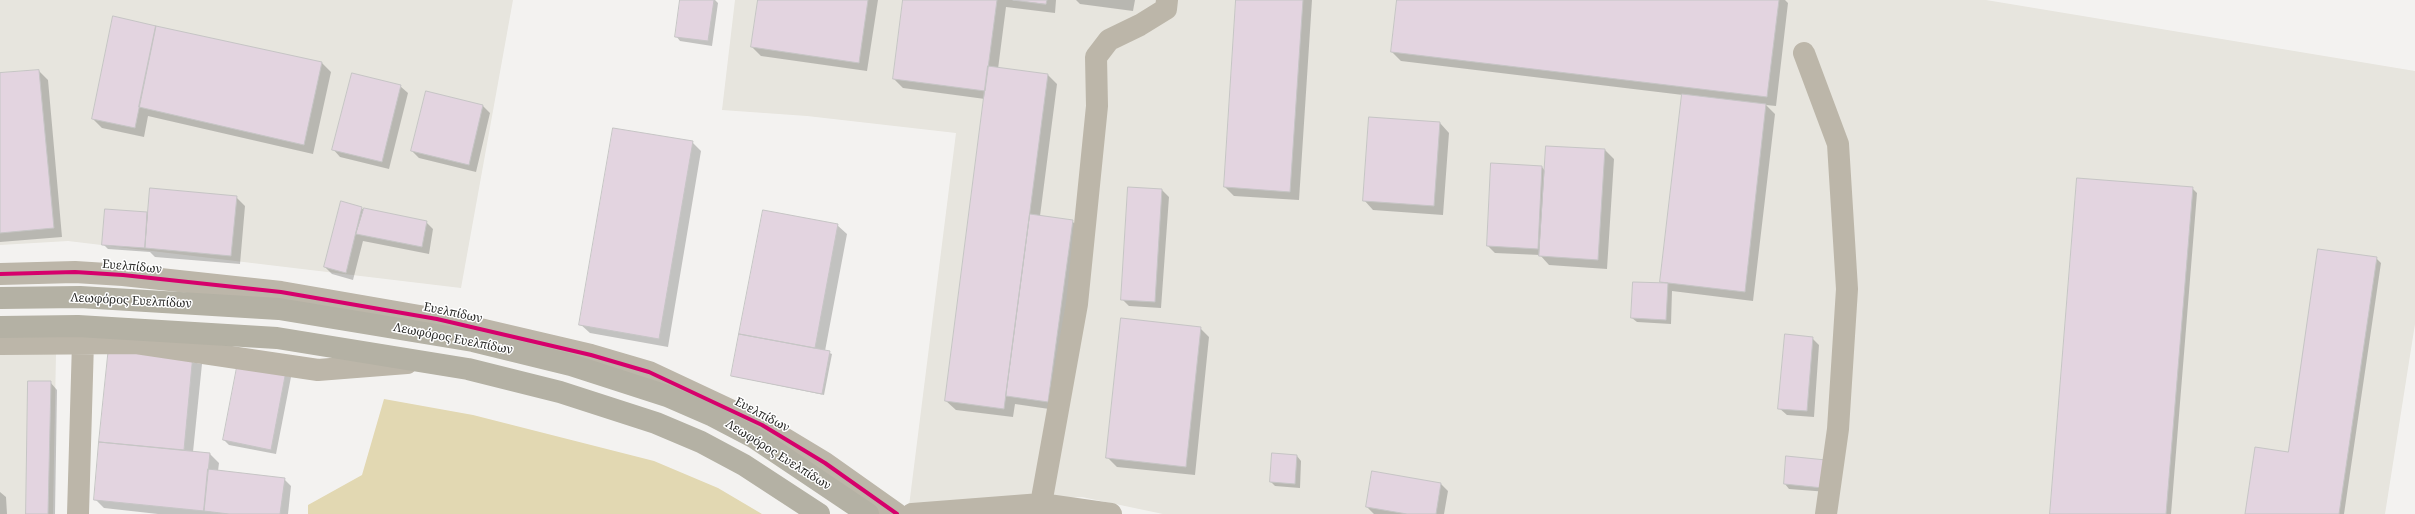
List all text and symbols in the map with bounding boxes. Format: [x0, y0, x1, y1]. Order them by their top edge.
street label: Ευελπίδων [102, 257, 162, 277]
street label: Λεωφόρος Ευελπίδων [70, 291, 192, 311]
street label: Ευελπίδων [422, 300, 484, 326]
street label: Λεωφόρος Ευελπίδων [392, 320, 514, 358]
street label: Ευελπίδων [732, 395, 792, 435]
street label: Λεωφόρος Ευελπίδων [723, 417, 833, 493]

